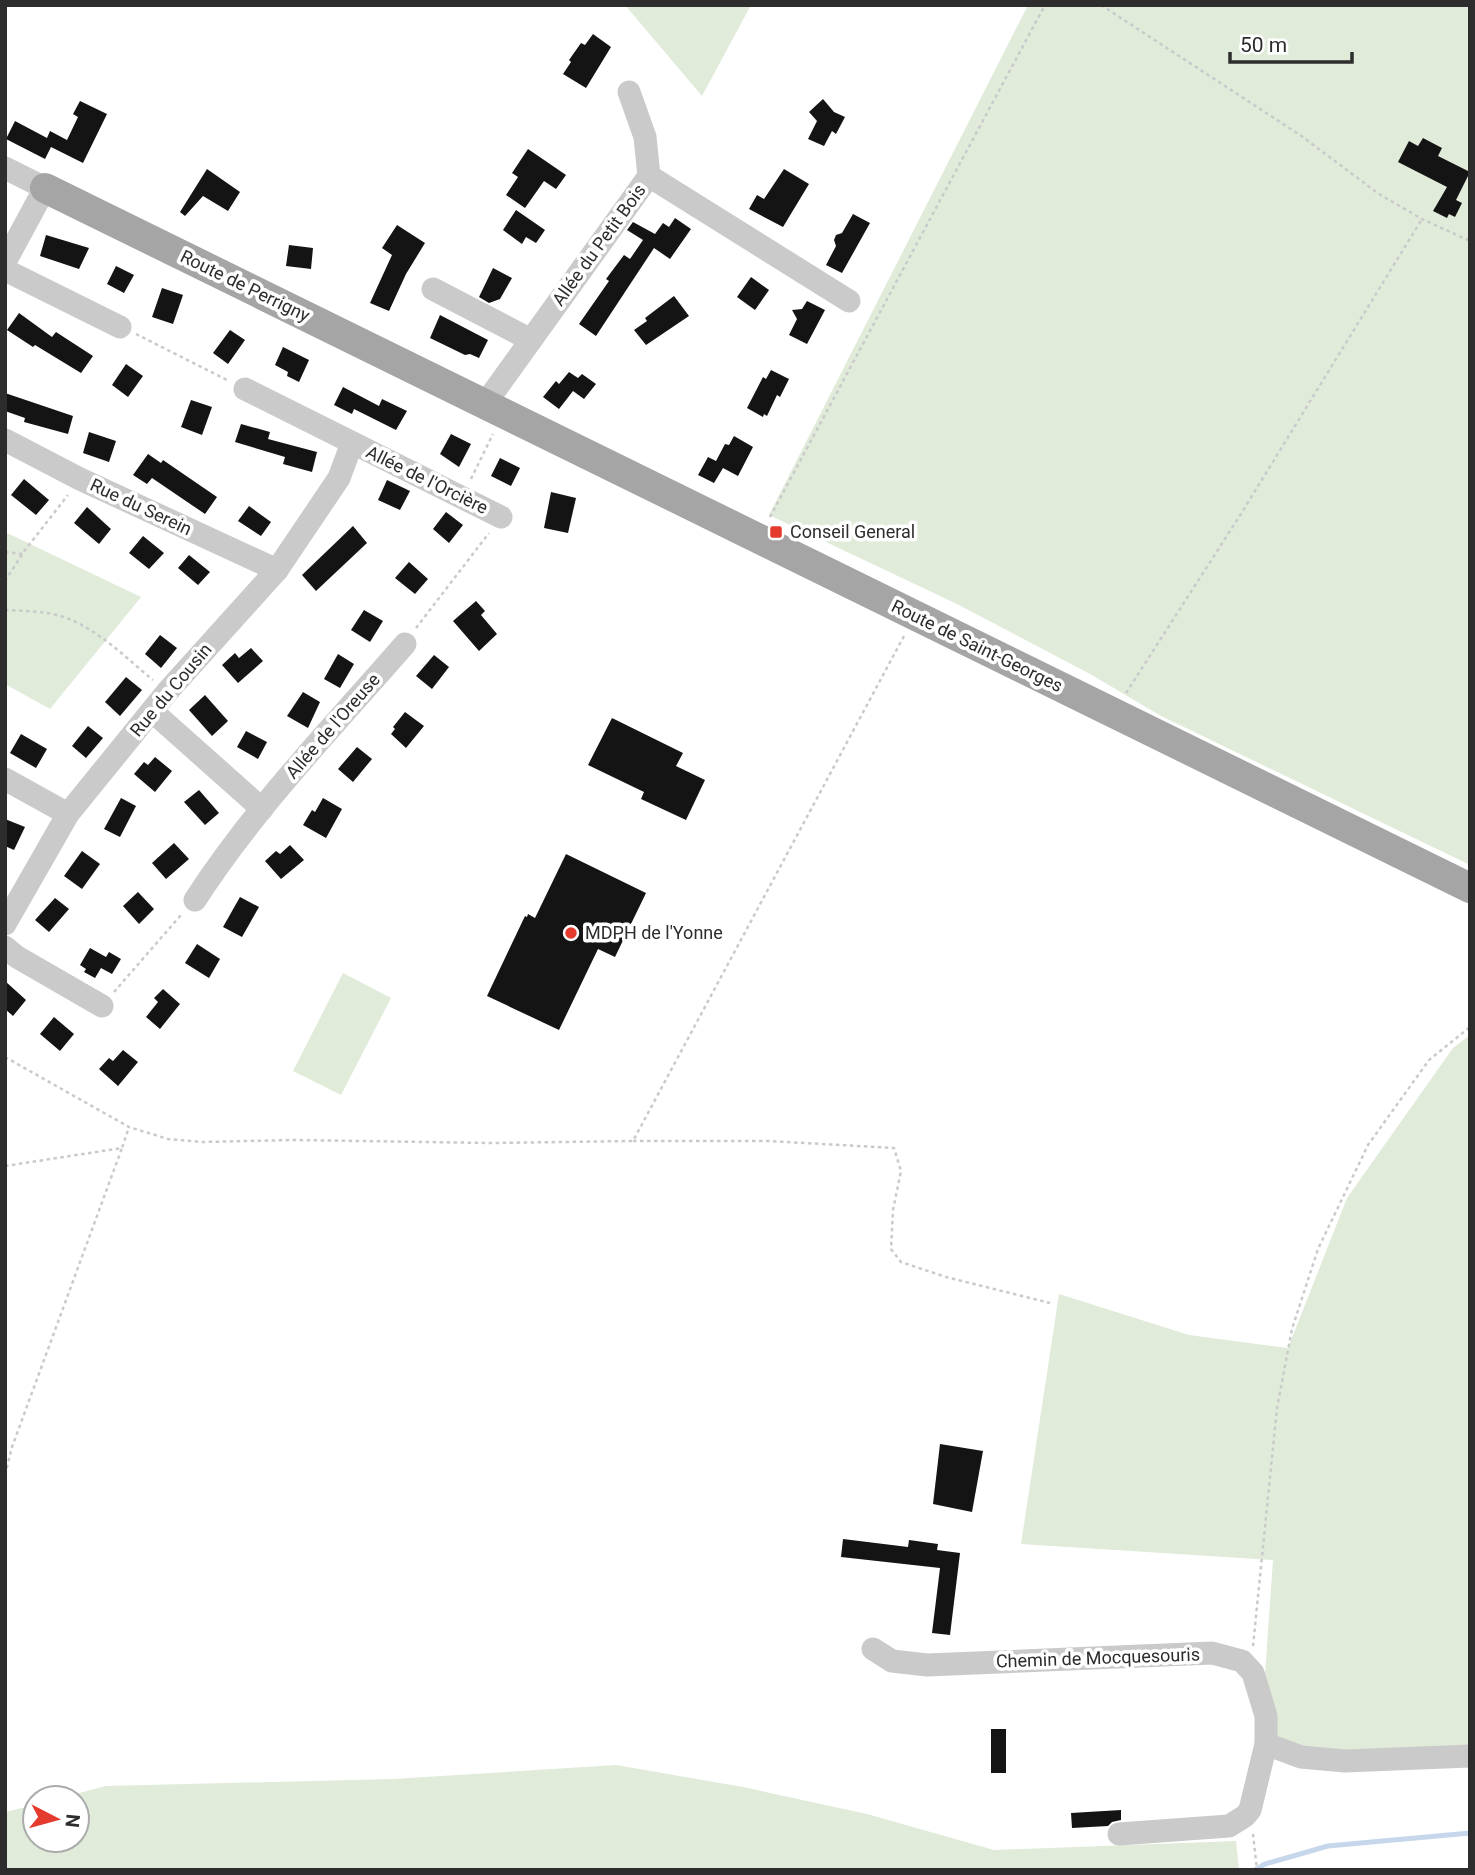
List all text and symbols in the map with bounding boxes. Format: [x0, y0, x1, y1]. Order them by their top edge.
scale bar [1230, 21, 1352, 65]
text: 50 m [1240, 33, 1287, 57]
street label: Allée du Petit Bois [547, 180, 650, 310]
street label: Route de Perrigny [177, 245, 314, 326]
street label: Allée de l'Orcière [363, 441, 492, 518]
street label: Rue du Serein [87, 474, 195, 539]
place label: Conseil General [790, 521, 915, 542]
marker: Conseil General [768, 524, 784, 540]
street label: Route de Saint-Georges [888, 595, 1066, 696]
street label: Rue du Cousin [126, 639, 216, 741]
street label: Allée de l'Oreuse [281, 669, 384, 783]
place label: MDPH de l'Yonne [585, 922, 723, 943]
marker: MDPH de l'Yonne [563, 925, 579, 941]
street label: Chemin de Mocquesouris [996, 1643, 1200, 1672]
north arrow [21, 1784, 91, 1854]
text: N [60, 1813, 85, 1829]

